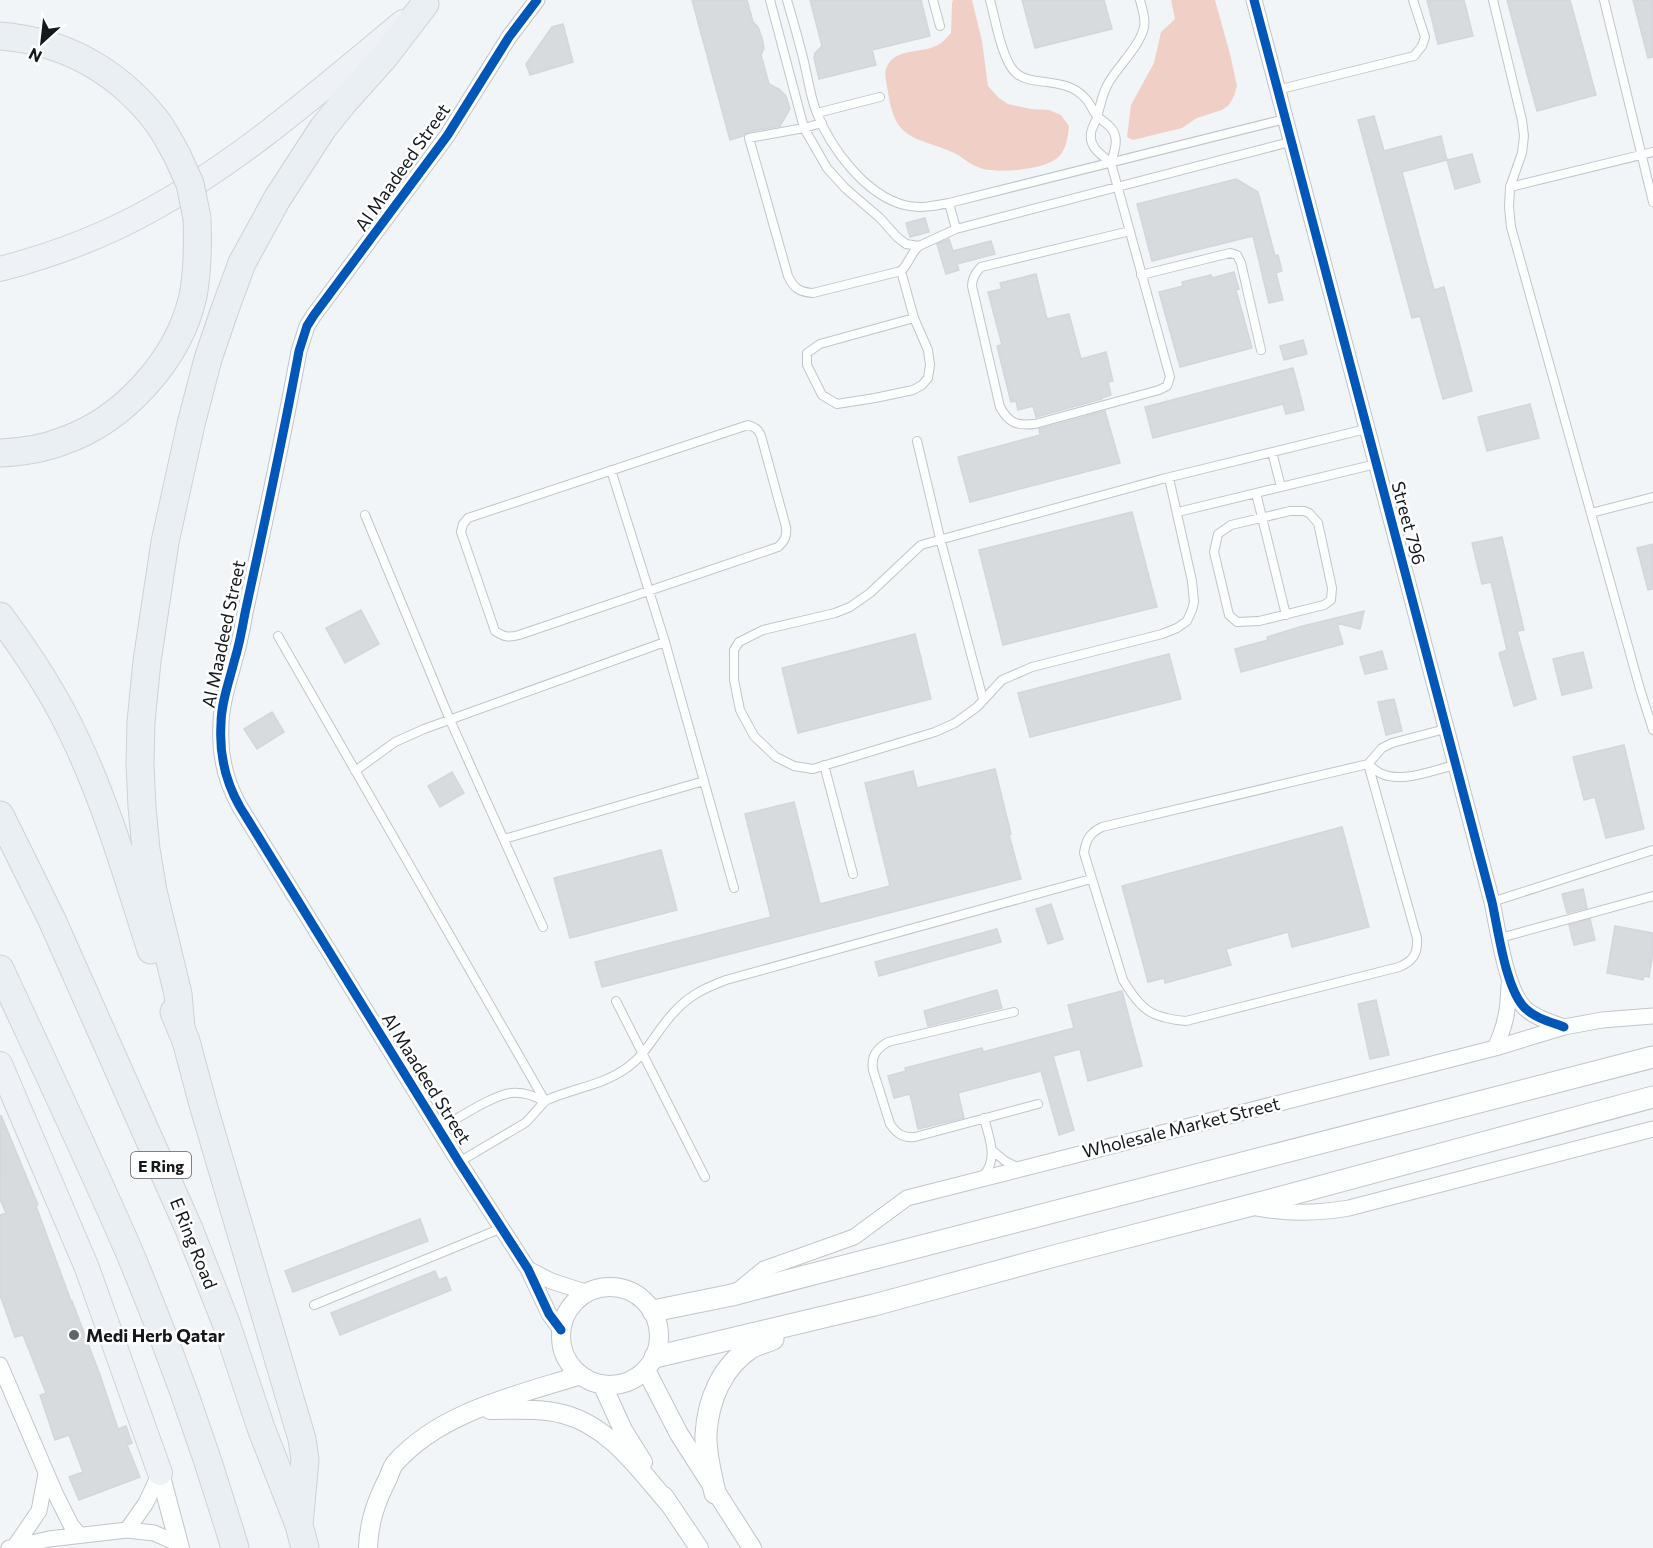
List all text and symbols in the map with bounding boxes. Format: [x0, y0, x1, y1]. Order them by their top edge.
north arrow [12, 12, 72, 72]
text: N [25, 45, 45, 67]
street label: Al Maadeed Street [350, 99, 454, 235]
street label: Street 796 [1387, 479, 1431, 567]
street label: Al Maadeed Street [197, 558, 249, 710]
street label: Al Maadeed Street [378, 1008, 476, 1148]
street label: Wholesale Market Street [1080, 1092, 1282, 1162]
road number: E Ring [131, 1152, 191, 1178]
street label: E Ring Road [166, 1194, 222, 1292]
place label: Medi Herb Qatar [86, 1324, 225, 1346]
marker: Medi Herb Qatar [67, 1328, 81, 1342]

